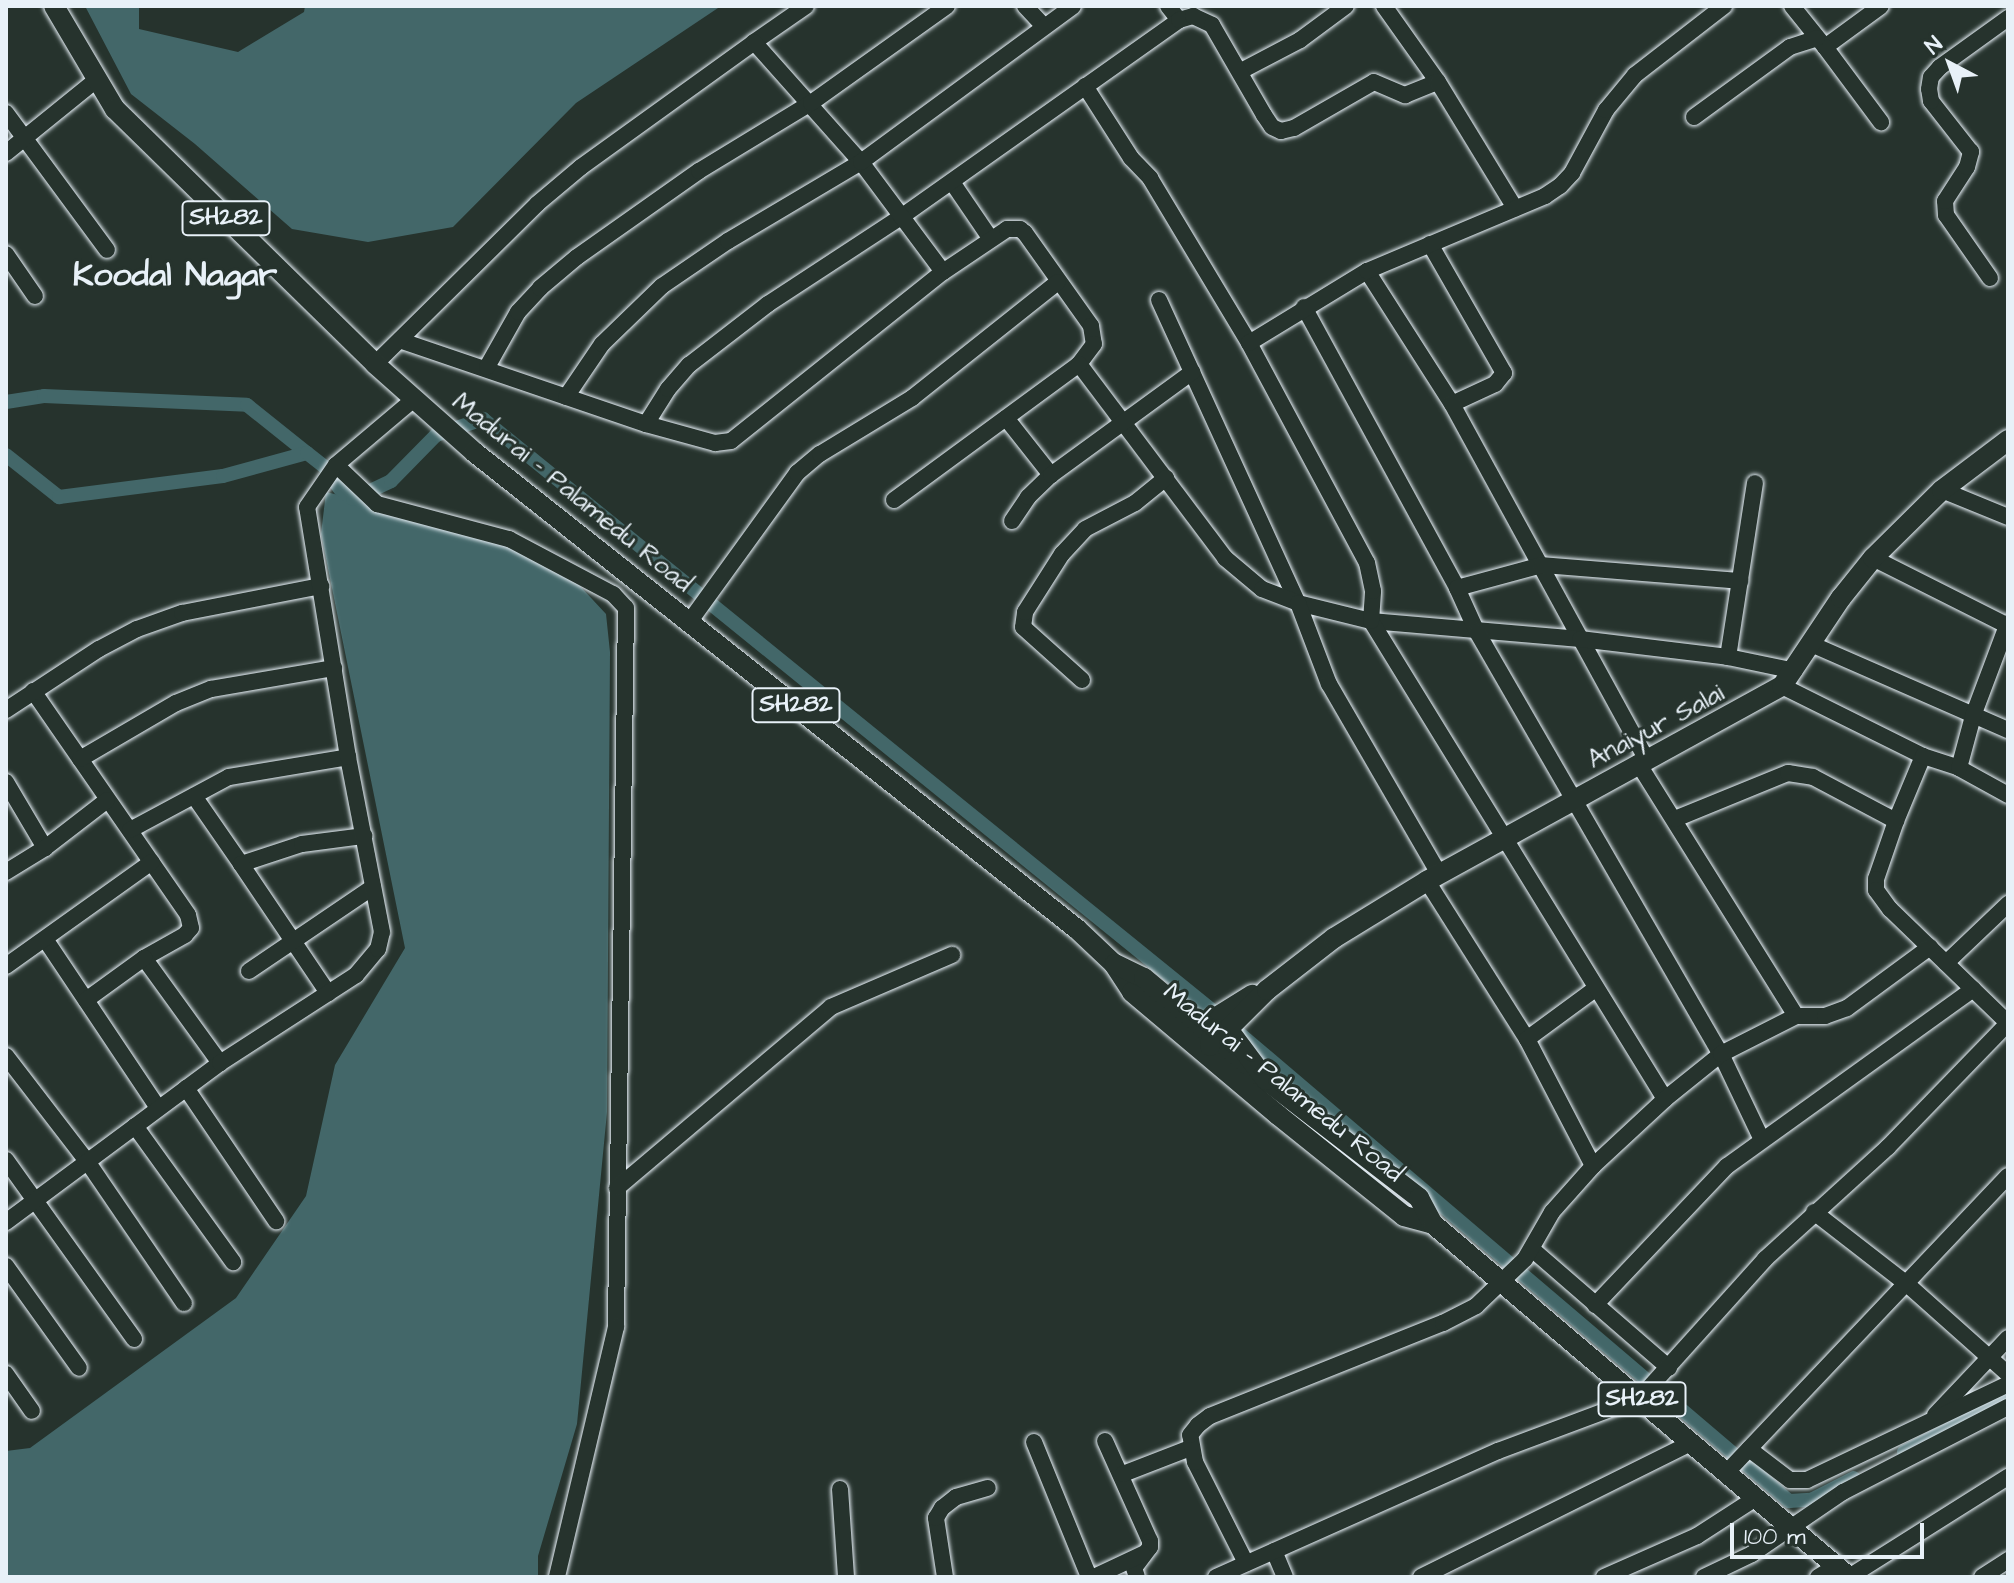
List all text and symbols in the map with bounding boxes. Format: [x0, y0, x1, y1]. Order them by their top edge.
north arrow [1910, 24, 1990, 104]
text: N [1919, 29, 1949, 62]
road number: SH282 [180, 198, 272, 238]
district label: Koodal Nagar [73, 256, 277, 296]
street label: Madurai - Palamedu Road [446, 387, 698, 599]
street label: Anaiyur Salai [1582, 678, 1730, 776]
road number: SH282 [750, 685, 842, 725]
street label: Madurai - Palamedu Road [1157, 977, 1409, 1189]
road number: SH282 [1596, 1379, 1688, 1419]
scale bar [1734, 1507, 1928, 1557]
text: 100 m [1744, 1520, 1806, 1554]

